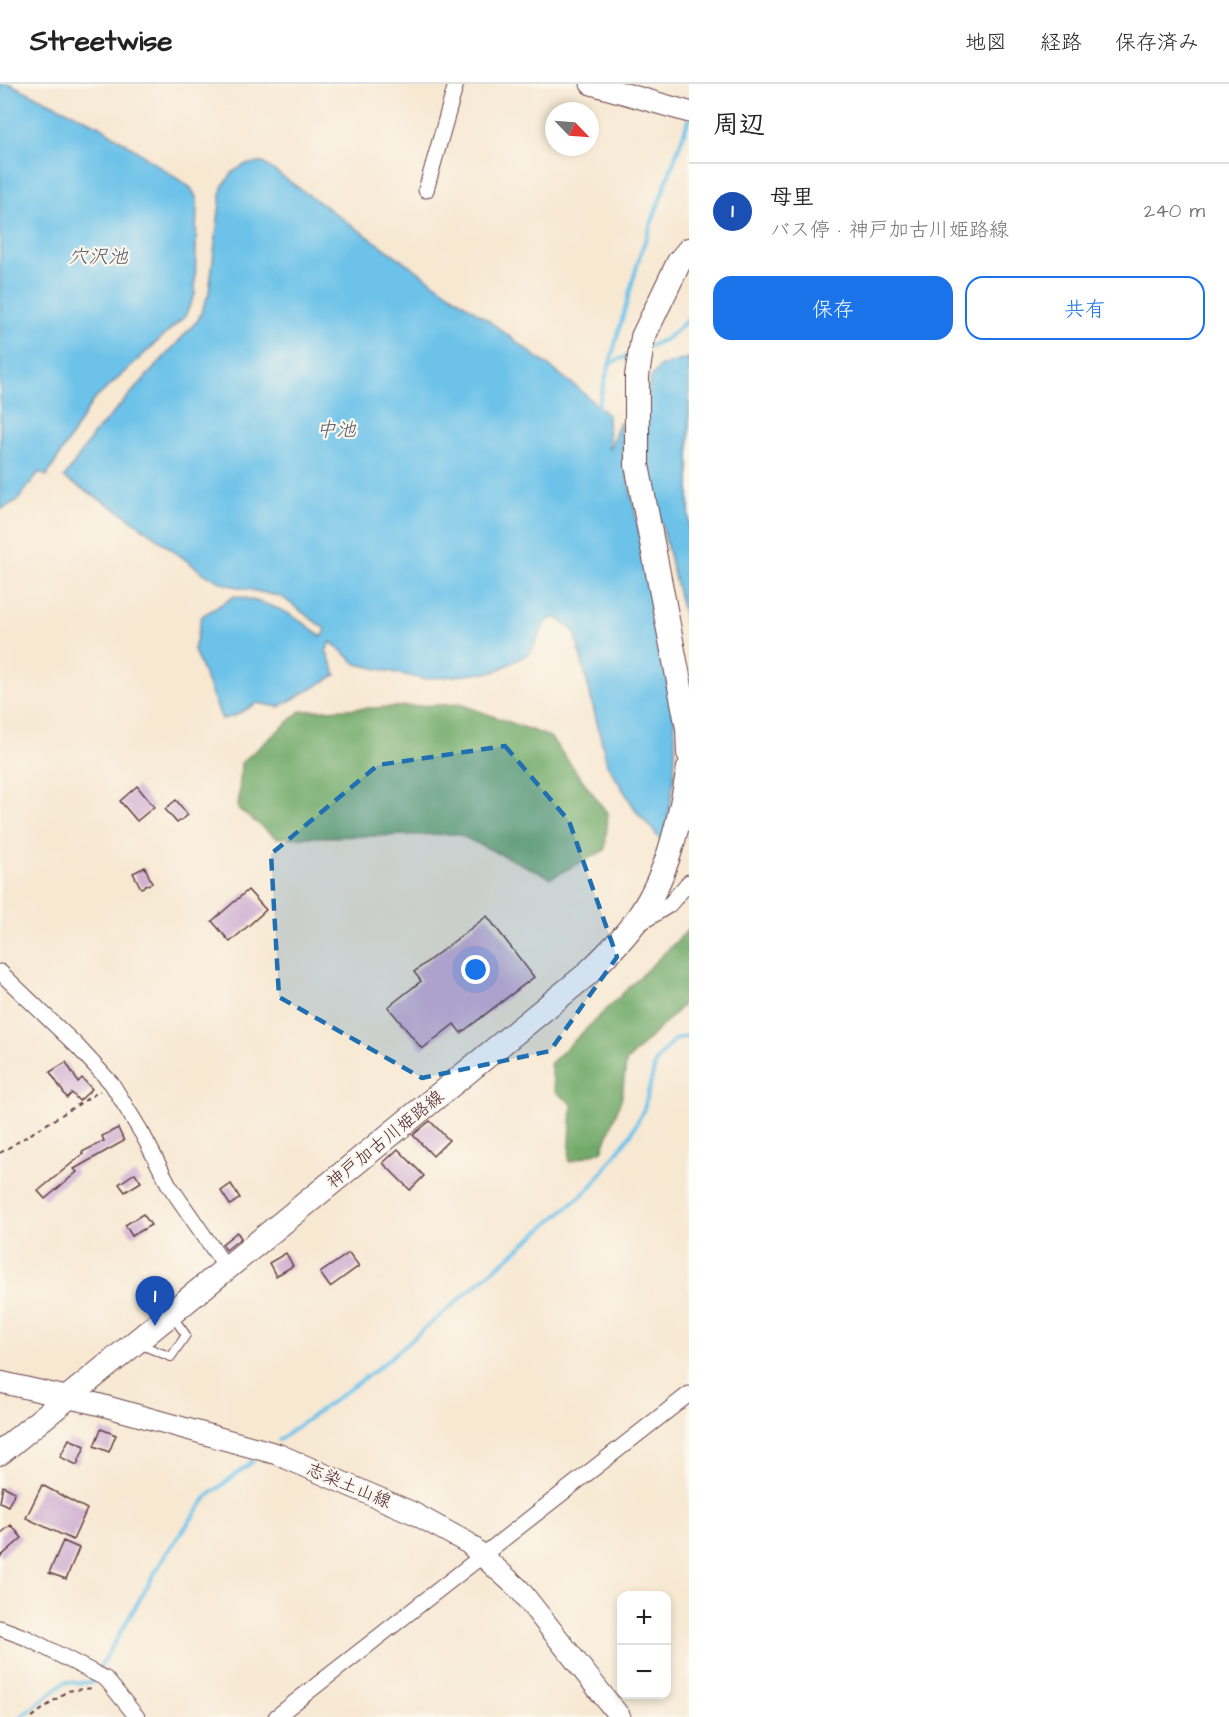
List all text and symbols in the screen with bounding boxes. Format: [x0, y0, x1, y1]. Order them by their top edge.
text: Streetwise [30, 22, 172, 61]
text: 地図 [965, 28, 1007, 57]
text: 経路 [1040, 28, 1082, 57]
text: 保存済み [1115, 28, 1199, 57]
north arrow [545, 102, 599, 156]
text: 周辺 [713, 107, 765, 143]
text: 母里 [770, 182, 814, 213]
text: 1 [731, 197, 734, 225]
text: 240 m [1144, 197, 1205, 225]
text: バス停 · 神戸加古川姫路線 [770, 216, 1009, 244]
water label: 穴沢池 [68, 243, 129, 271]
button: 保存 [713, 276, 953, 340]
button: 共有 [965, 276, 1205, 340]
water label: 中池 [316, 416, 357, 444]
your location [461, 955, 490, 984]
street label: 神戸加古川姫路線 [321, 1084, 449, 1194]
pin: 1 [136, 1276, 174, 1326]
street label: 志染土山線 [302, 1456, 395, 1515]
map controls [617, 1591, 671, 1699]
button: + [617, 1591, 671, 1645]
button: − [617, 1645, 671, 1699]

